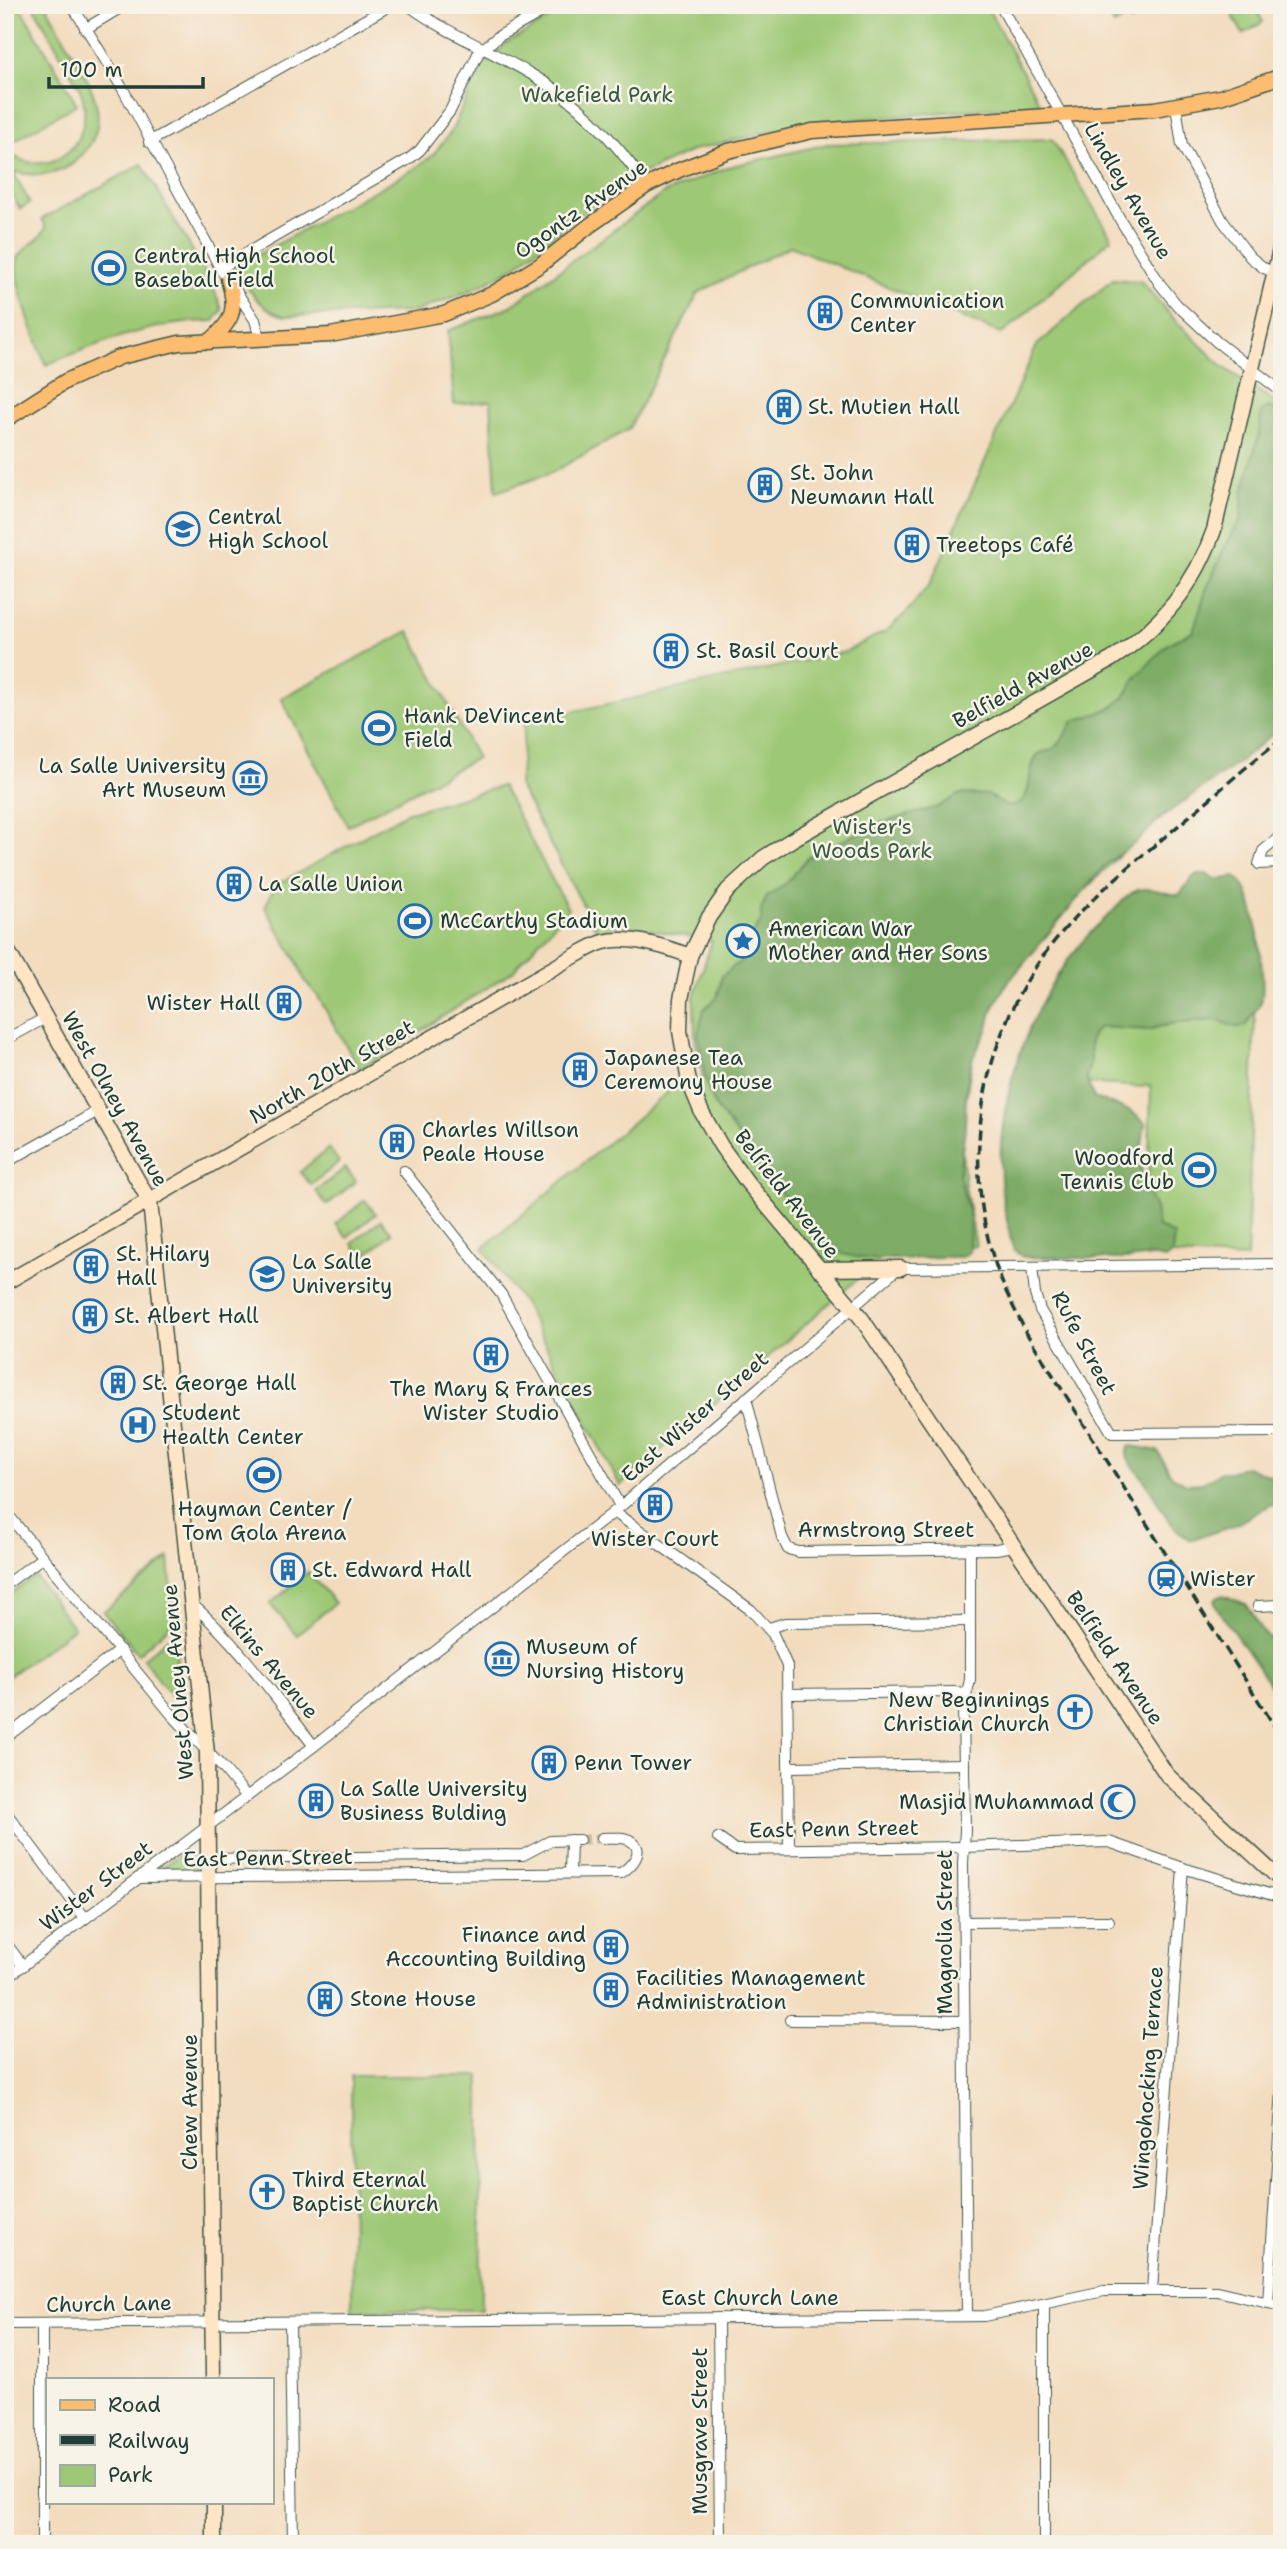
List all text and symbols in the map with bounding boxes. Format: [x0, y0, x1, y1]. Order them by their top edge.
scale bar [49, 46, 203, 90]
text: 100 m [60, 56, 123, 84]
park label: Wakefield Park [521, 81, 673, 109]
street label: Lindley Avenue [1077, 117, 1179, 265]
street label: Ogontz Avenue [509, 153, 653, 265]
place label: Central High School Baseball Field [134, 242, 335, 294]
sports icon: Central High School Baseball Field [90, 249, 128, 287]
place label: Communication Center [850, 287, 1004, 339]
building icon: Communication Center [806, 294, 844, 332]
building icon: St. Mutien Hall [765, 388, 803, 426]
place label: St. Mutien Hall [808, 393, 960, 421]
place label: St. John Neumann Hall [790, 459, 935, 511]
building icon: St. John Neumann Hall [746, 466, 784, 504]
place label: Central High School [208, 503, 329, 555]
school or university icon: Central High School [164, 510, 202, 548]
building icon: Treetops Café [893, 526, 931, 564]
place label: Treetops Café [936, 531, 1074, 559]
building icon: St. Basil Court [652, 632, 690, 670]
street label: Belfield Avenue [948, 635, 1098, 735]
place label: St. Basil Court [696, 637, 839, 665]
place label: Hank DeVincent Field [404, 702, 565, 754]
sports icon: Hank DeVincent Field [360, 709, 398, 747]
place label: La Salle University Art Museum [38, 752, 226, 804]
museum icon: La Salle University Art Museum [231, 759, 269, 797]
park label: Wister's Woods Park [812, 813, 932, 865]
building icon: La Salle Union [215, 865, 253, 903]
place label: La Salle Union [258, 870, 403, 898]
sports icon: McCarthy Stadium [396, 902, 434, 940]
place label: McCarthy Stadium [440, 907, 628, 935]
place label: American War Mother and Her Sons [768, 915, 988, 967]
place icon: American War Mother and Her Sons [724, 922, 762, 960]
building icon: Wister Hall [265, 984, 303, 1022]
place label: Wister Hall [147, 989, 261, 1017]
street label: West Olney Avenue [55, 1006, 175, 1192]
street label: North 20th Street [244, 1013, 420, 1131]
place label: Japanese Tea Ceremony House [604, 1044, 773, 1096]
building icon: Japanese Tea Ceremony House [561, 1051, 599, 1089]
place label: Charles Willson Peale House [422, 1116, 579, 1168]
building icon: Charles Willson Peale House [378, 1123, 416, 1161]
street label: Belfield Avenue [728, 1124, 846, 1264]
place label: Woodford Tennis Club [1060, 1144, 1174, 1196]
sports icon: Woodford Tennis Club [1180, 1151, 1218, 1189]
place label: St. Hilary Hall [116, 1240, 210, 1292]
building icon: St. Hilary Hall [72, 1247, 110, 1285]
place label: La Salle University [292, 1248, 392, 1300]
school or university icon: La Salle University [248, 1255, 286, 1293]
street label: Rufe Street [1045, 1286, 1123, 1400]
building icon: St. Albert Hall [71, 1297, 109, 1335]
place label: St. Albert Hall [114, 1302, 259, 1330]
building icon: The Mary & Frances Wister Studio [472, 1336, 510, 1374]
street label: East Wister Street [615, 1345, 775, 1489]
building icon: St. George Hall [99, 1364, 137, 1402]
place label: St. George Hall [142, 1369, 297, 1397]
place label: The Mary & Frances Wister Studio [389, 1375, 593, 1427]
place label: Student Health Center [162, 1399, 304, 1451]
hospital icon: Student Health Center [119, 1406, 157, 1444]
sports icon: Hayman Center / Tom Gola Arena [245, 1456, 283, 1494]
building icon: Wister Court [636, 1486, 674, 1524]
place label: Hayman Center / Tom Gola Arena [178, 1495, 352, 1547]
street label: Armstrong Street [797, 1516, 975, 1544]
place label: Wister Court [591, 1525, 719, 1553]
building icon: St. Edward Hall [269, 1551, 307, 1589]
place label: St. Edward Hall [312, 1556, 472, 1584]
station icon: Wister [1147, 1560, 1185, 1598]
place label: Wister [1190, 1565, 1256, 1593]
street label: West Olney Avenue [155, 1583, 201, 1781]
street label: Belfield Avenue [1060, 1585, 1170, 1731]
street label: Elkins Avenue [213, 1599, 325, 1725]
place label: Museum of Nursing History [526, 1633, 684, 1685]
museum icon: Museum of Nursing History [483, 1640, 521, 1678]
place label: New Beginnings Christian Church [883, 1686, 1050, 1738]
church icon: New Beginnings Christian Church [1056, 1693, 1094, 1731]
building icon: Penn Tower [530, 1744, 568, 1782]
place label: Penn Tower [574, 1749, 692, 1777]
place label: La Salle University Business Bulding [340, 1775, 528, 1827]
building icon: La Salle University Business Bulding [297, 1782, 335, 1820]
mosque icon: Masjid Muhammad [1099, 1783, 1137, 1821]
place label: Masjid Muhammad [899, 1788, 1094, 1816]
street label: East Penn Street [749, 1814, 919, 1844]
street label: Wister Street [34, 1834, 158, 1938]
street label: East Penn Street [183, 1843, 353, 1873]
street label: Magnolia Street [931, 1850, 959, 2014]
place label: Finance and Accounting Building [385, 1921, 586, 1973]
building icon: Finance and Accounting Building [592, 1928, 630, 1966]
place label: Facilities Management Administration [636, 1964, 866, 2016]
street label: Wingohocking Terrace [1126, 1965, 1170, 2191]
building icon: Facilities Management Administration [592, 1971, 630, 2009]
building icon: Stone House [306, 1980, 344, 2018]
place label: Stone House [350, 1985, 476, 2013]
street label: Chew Avenue [176, 2034, 204, 2170]
place label: Third Eternal Baptist Church [292, 2166, 439, 2218]
church icon: Third Eternal Baptist Church [248, 2173, 286, 2211]
street label: East Church Lane [661, 2284, 839, 2312]
street label: Church Lane [46, 2289, 172, 2319]
street label: Musgrave Street [686, 2348, 714, 2514]
legend [46, 2378, 273, 2504]
text: Road [108, 2391, 161, 2419]
text: Railway [108, 2427, 190, 2455]
text: Park [108, 2461, 153, 2489]

